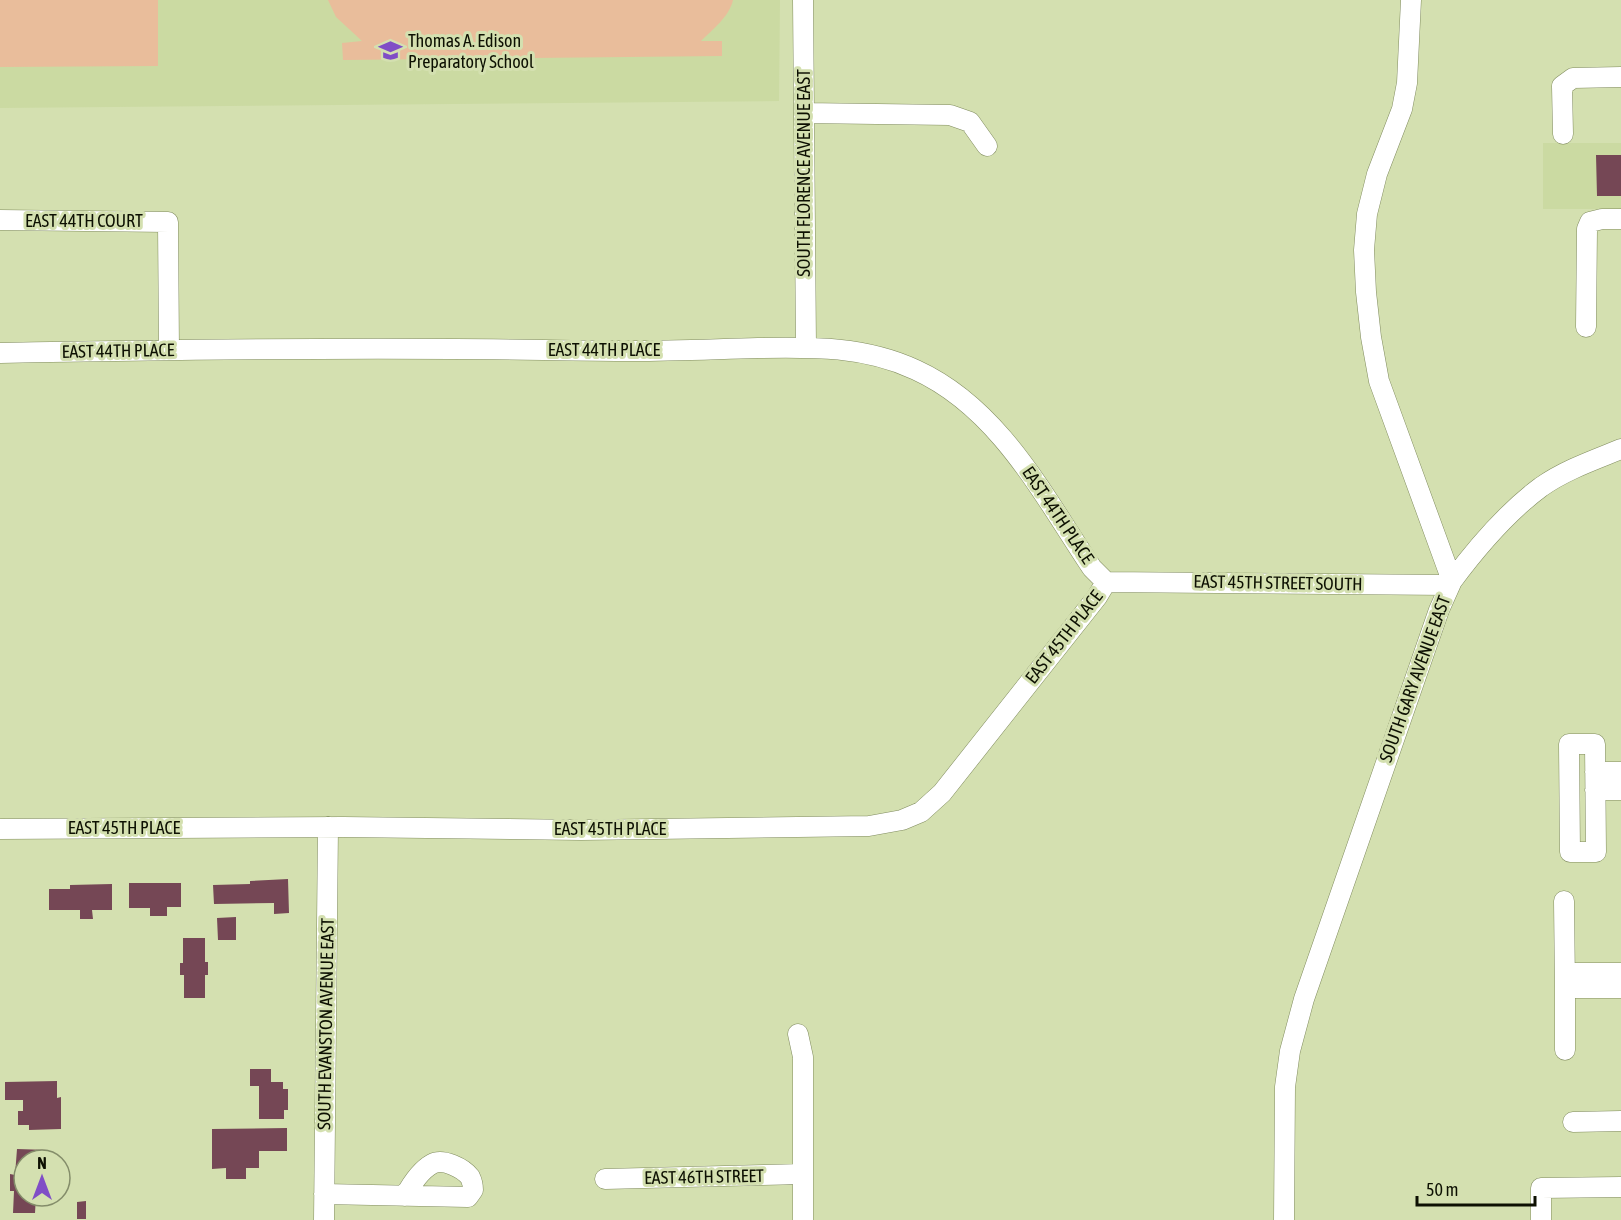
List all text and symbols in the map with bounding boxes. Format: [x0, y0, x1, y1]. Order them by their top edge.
place label: Thomas A. Edison Preparatory School [408, 30, 534, 72]
school or university icon: Thomas A. Edison Preparatory School [377, 38, 403, 64]
street label: SOUTH FLORENCE AVENUE EAST [793, 69, 814, 277]
street label: EAST 44TH COURT [25, 210, 143, 231]
street label: EAST 44TH PLACE [62, 339, 175, 362]
street label: EAST 44TH PLACE [548, 339, 661, 360]
street label: EAST 44TH PLACE [1018, 462, 1099, 568]
street label: EAST 45TH STREET SOUTH [1193, 571, 1363, 594]
street label: EAST 45TH PLACE [1021, 586, 1107, 688]
street label: SOUTH GARY AVENUE EAST [1375, 593, 1454, 765]
street label: EAST 45TH PLACE [68, 817, 181, 838]
street label: EAST 45TH PLACE [554, 818, 667, 839]
street label: SOUTH EVANSTON AVENUE EAST [313, 918, 338, 1130]
north arrow [12, 1148, 72, 1208]
text: N [37, 1154, 47, 1172]
street label: EAST 46TH STREET [644, 1165, 764, 1188]
scale bar [1417, 1169, 1536, 1207]
text: 50 m [1426, 1179, 1458, 1200]

